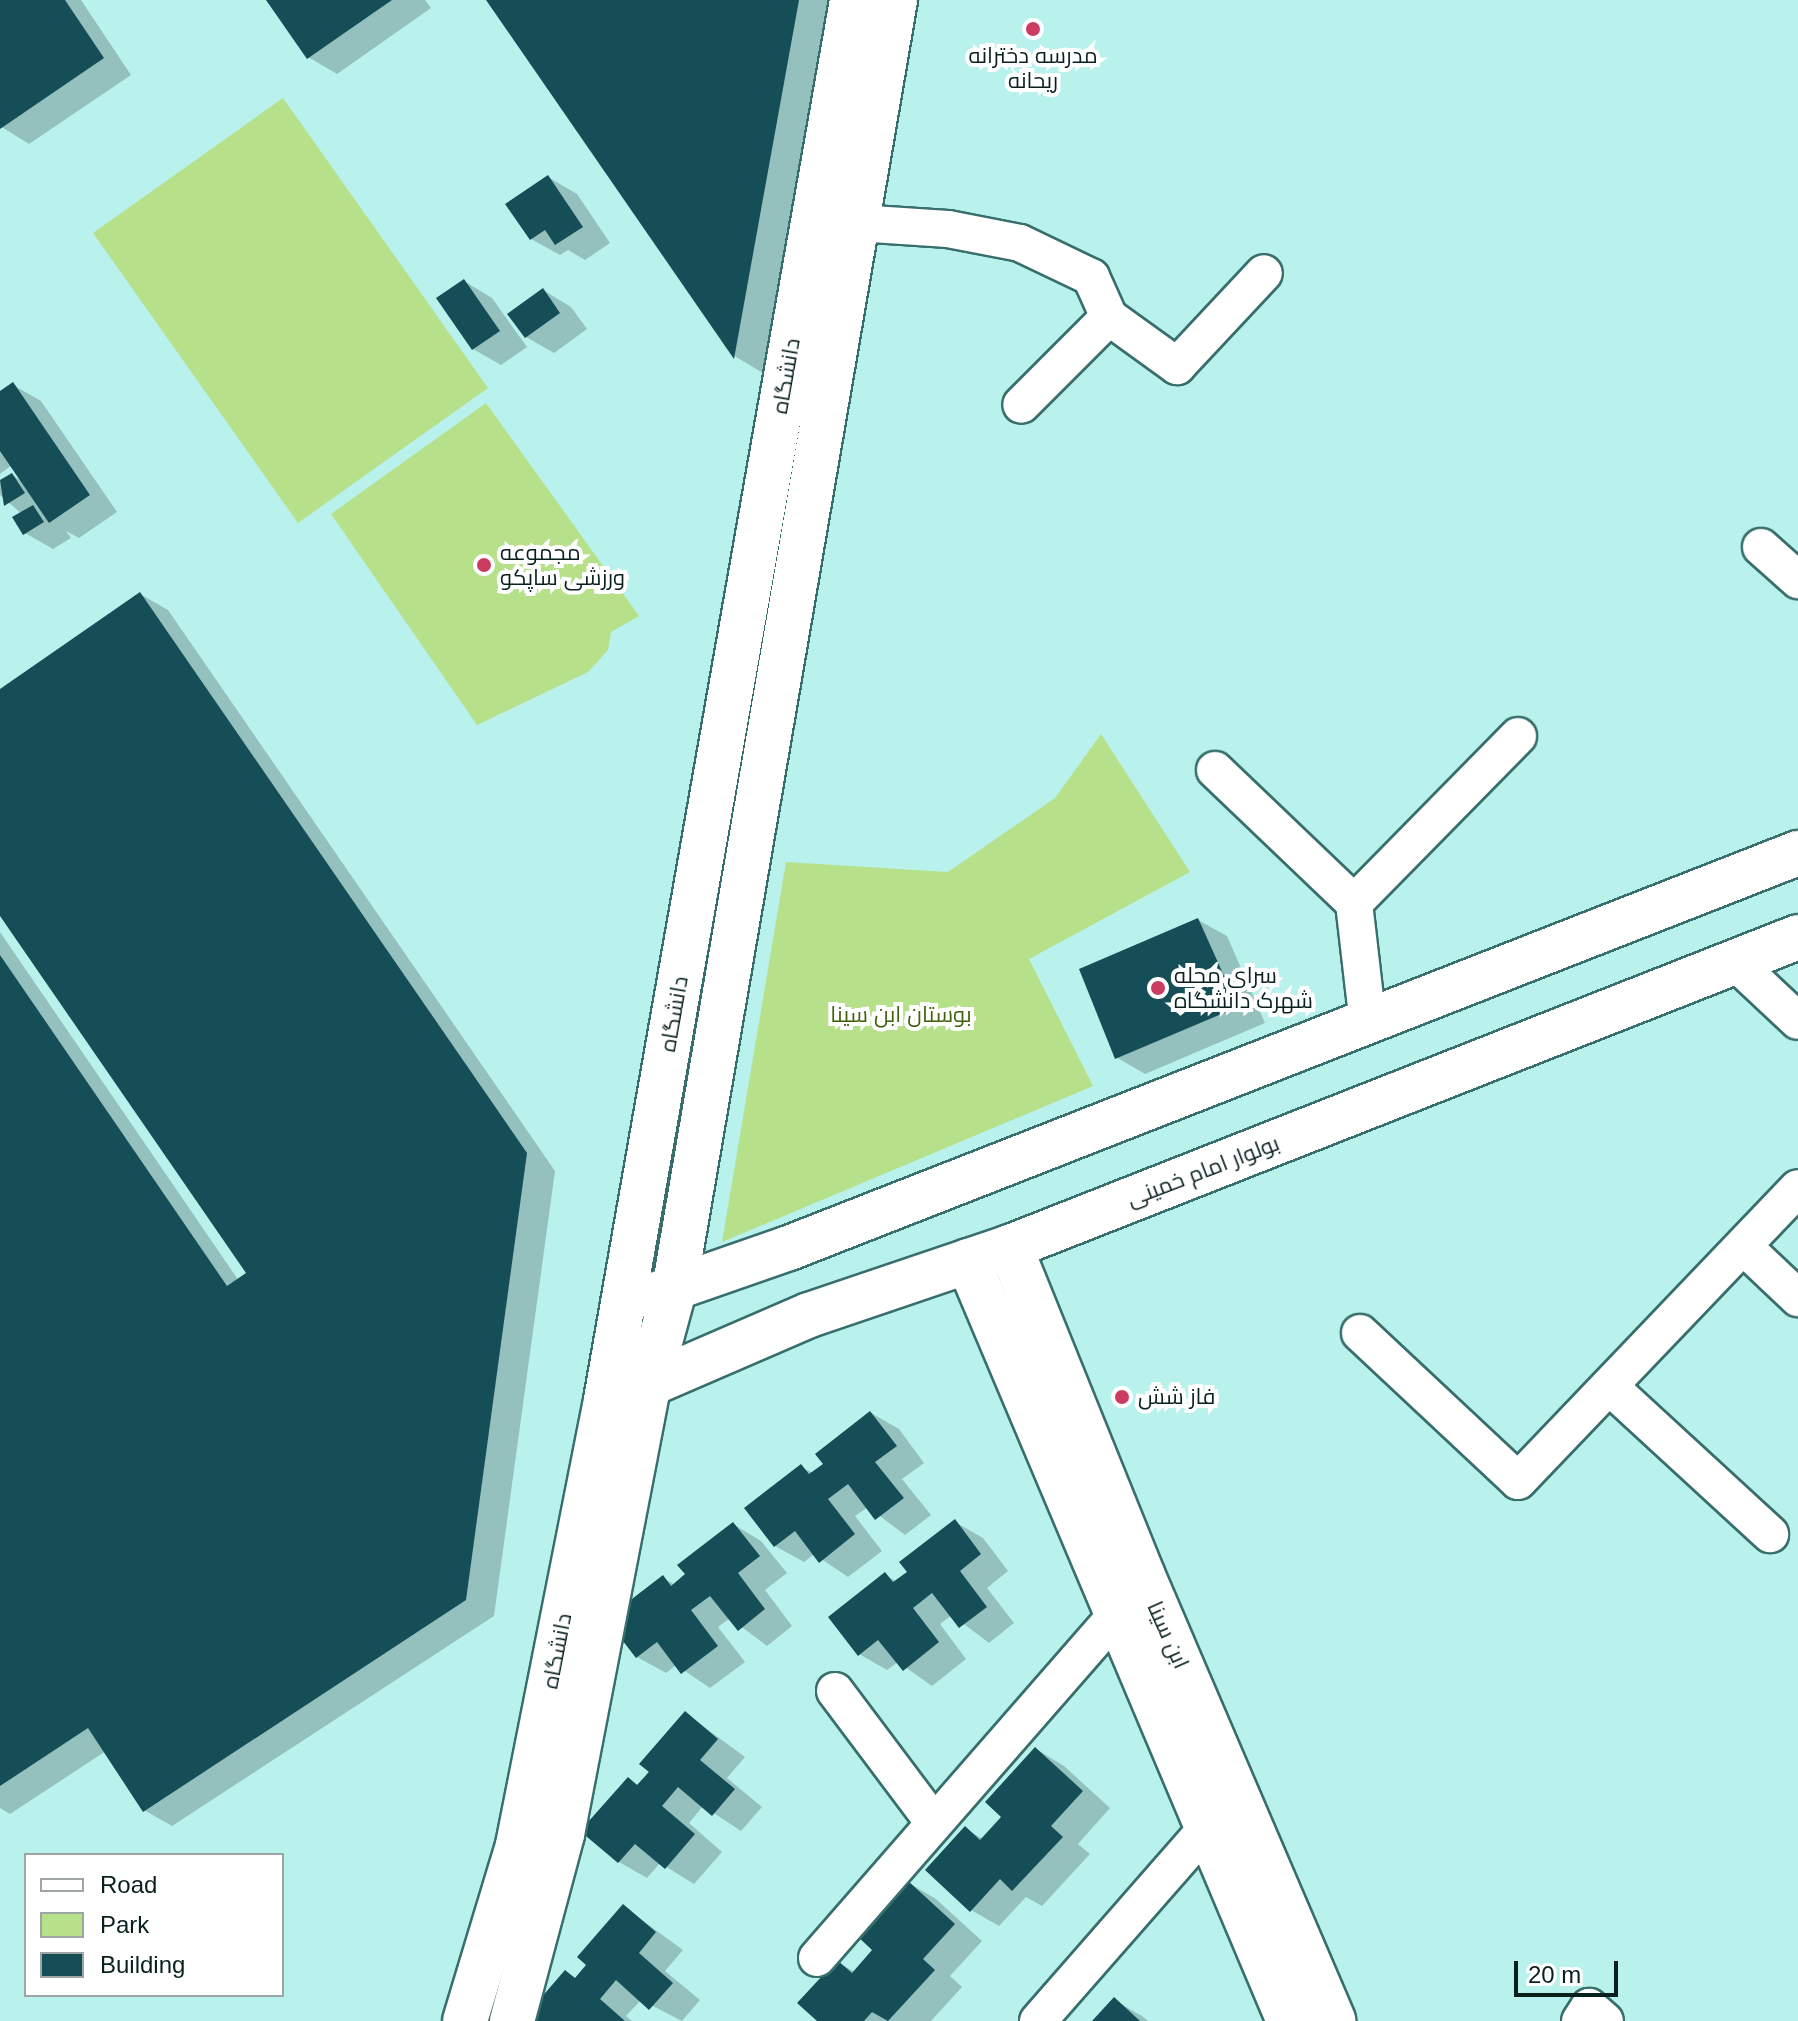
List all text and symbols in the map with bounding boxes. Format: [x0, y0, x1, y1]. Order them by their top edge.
marker: مدرسه دخترانه ریحانه [1024, 20, 1042, 38]
place label: مدرسه دخترانه ریحانه [968, 42, 1098, 94]
street label: دانشگاه [766, 336, 806, 416]
place label: مجموعه ورزشی ساپکو [500, 539, 625, 590]
marker: مجموعه ورزشی ساپکو [475, 556, 493, 574]
place label: سرای محله شهرک دانشگاه [1174, 962, 1313, 1014]
street label: دانشگاه [654, 974, 694, 1054]
marker: سرای محله شهرک دانشگاه [1149, 979, 1167, 997]
park label: بوستان ابن سینا [830, 1002, 972, 1028]
street label: بولوار امام خمینی [1123, 1130, 1283, 1212]
place label: فاز شش [1138, 1384, 1215, 1410]
marker: فاز شش [1113, 1388, 1131, 1406]
street label: ابن سینا [1142, 1597, 1194, 1673]
street label: دانشگاه [537, 1611, 577, 1691]
legend [24, 1853, 284, 1997]
text: Road [100, 1871, 157, 1898]
text: Park [100, 1911, 149, 1938]
scale bar [1518, 1945, 1622, 1995]
text: Building [100, 1951, 185, 1978]
text: 20 m [1528, 1961, 1581, 1988]

